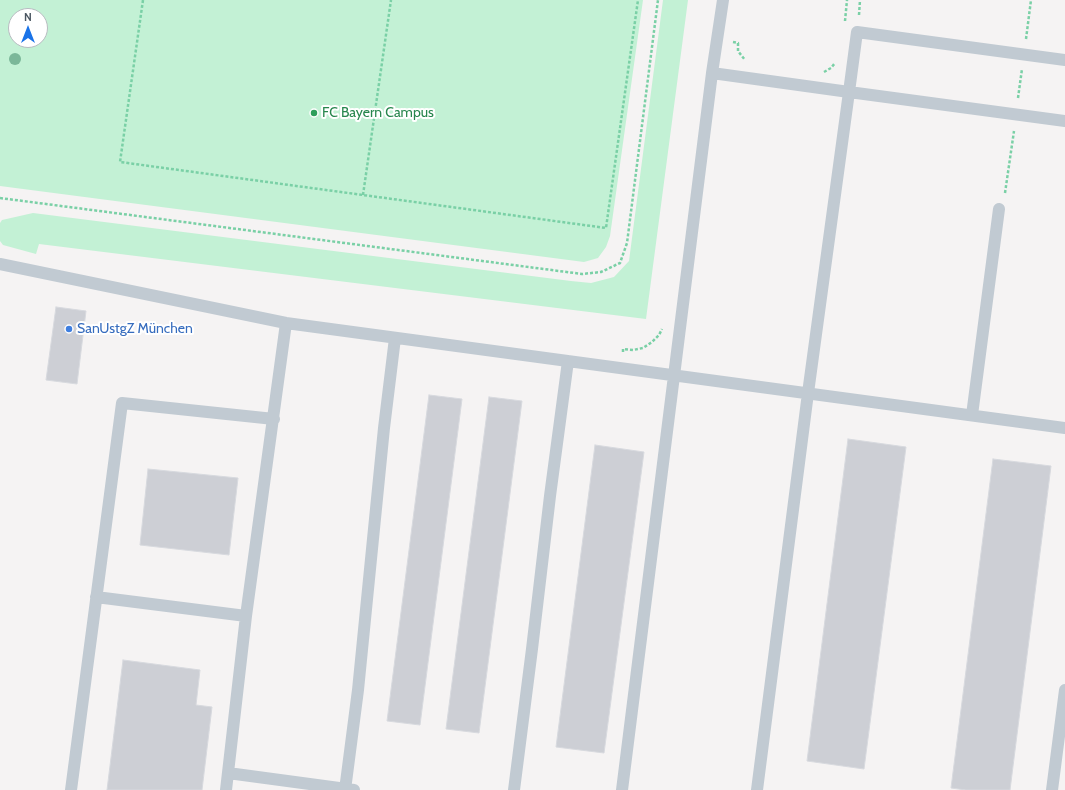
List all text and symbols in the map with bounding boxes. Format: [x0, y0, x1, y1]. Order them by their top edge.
north arrow [8, 8, 48, 48]
text: N [24, 10, 32, 24]
place label: FC Bayern Campus [322, 105, 434, 121]
marker: FC Bayern Campus [309, 108, 319, 118]
place label: SanUstgZ München [77, 321, 193, 337]
marker: SanUstgZ München [64, 324, 74, 334]

